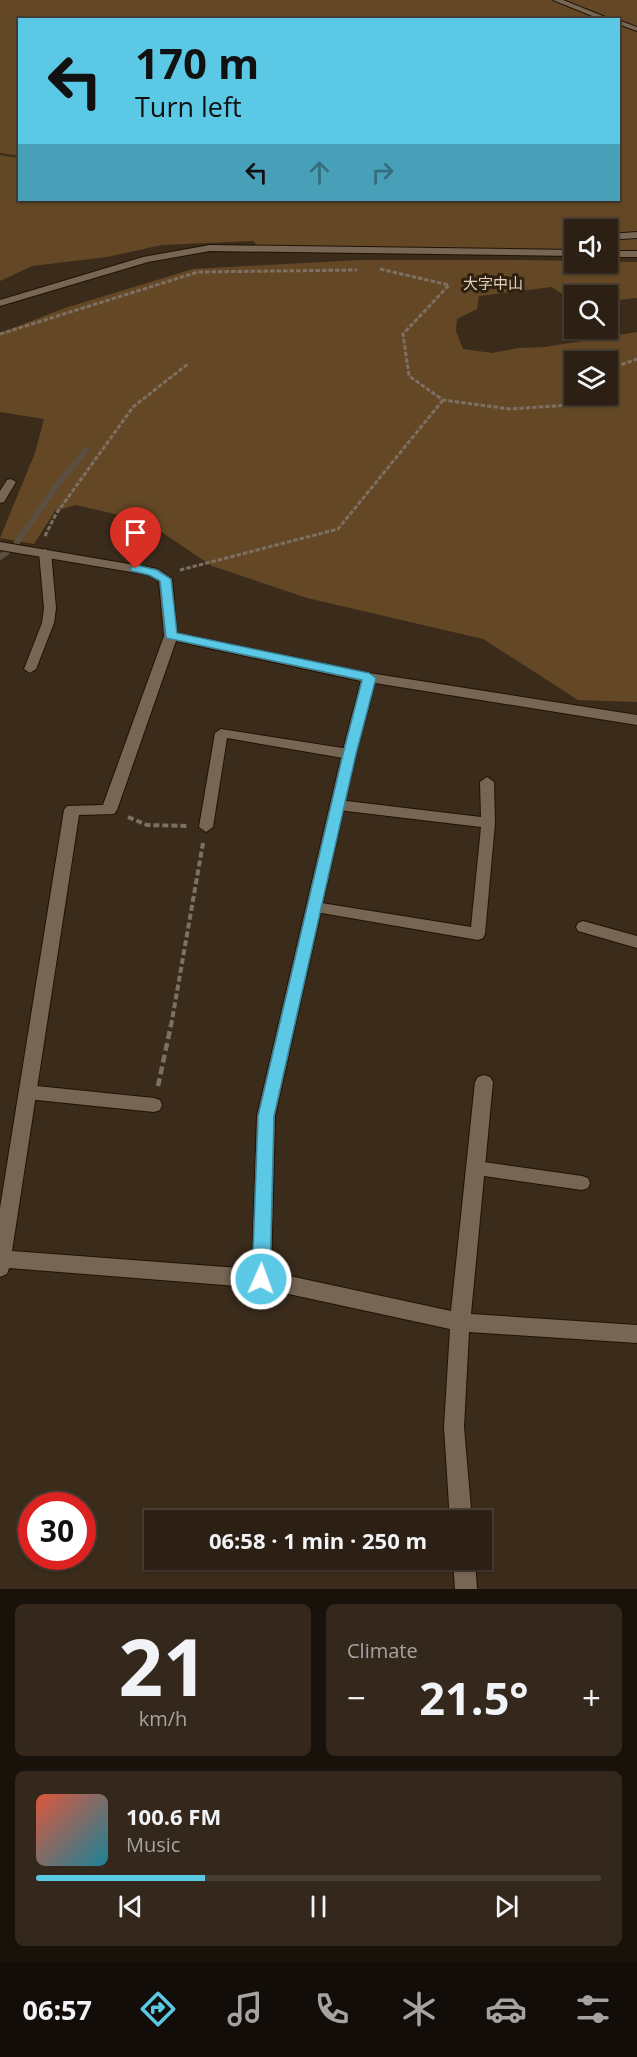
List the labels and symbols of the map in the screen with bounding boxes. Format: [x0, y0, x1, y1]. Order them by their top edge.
district label: 大字中山 [463, 273, 523, 293]
pin [110, 507, 161, 569]
position arrow [229, 1247, 293, 1311]
speed limit sign: 30 [18, 1492, 96, 1570]

